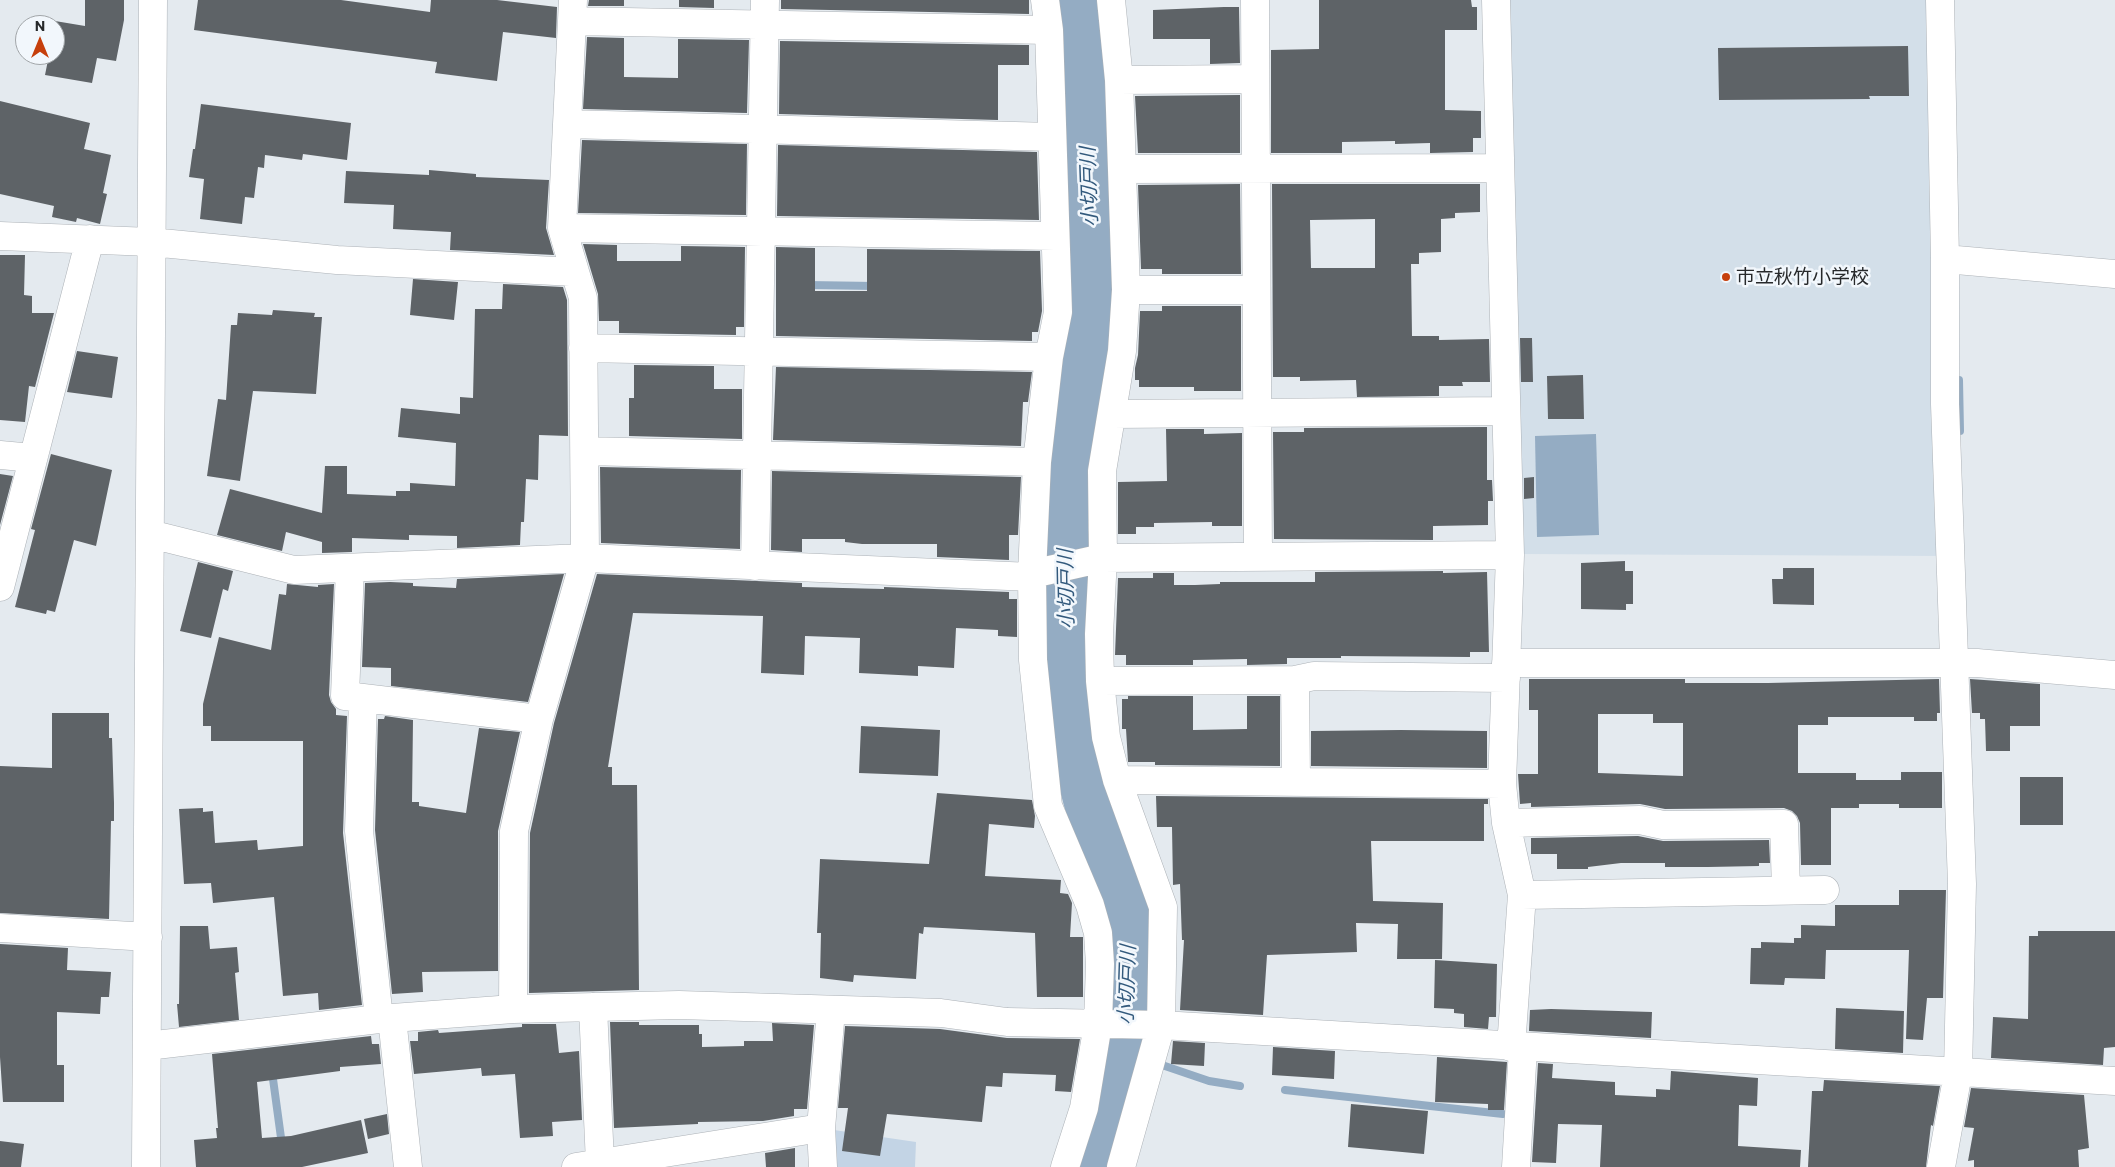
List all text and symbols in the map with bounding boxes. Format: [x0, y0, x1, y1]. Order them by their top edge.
north arrow [15, 15, 65, 65]
text: N [35, 17, 45, 34]
water label: 小切戸川 [1076, 147, 1102, 227]
place label: 市立秋竹小学校 [1736, 266, 1869, 288]
marker: 市立秋竹小学校 [1720, 271, 1732, 283]
water label: 小切戸川 [1053, 549, 1079, 629]
water label: 小切戸川 [1114, 945, 1140, 1025]

